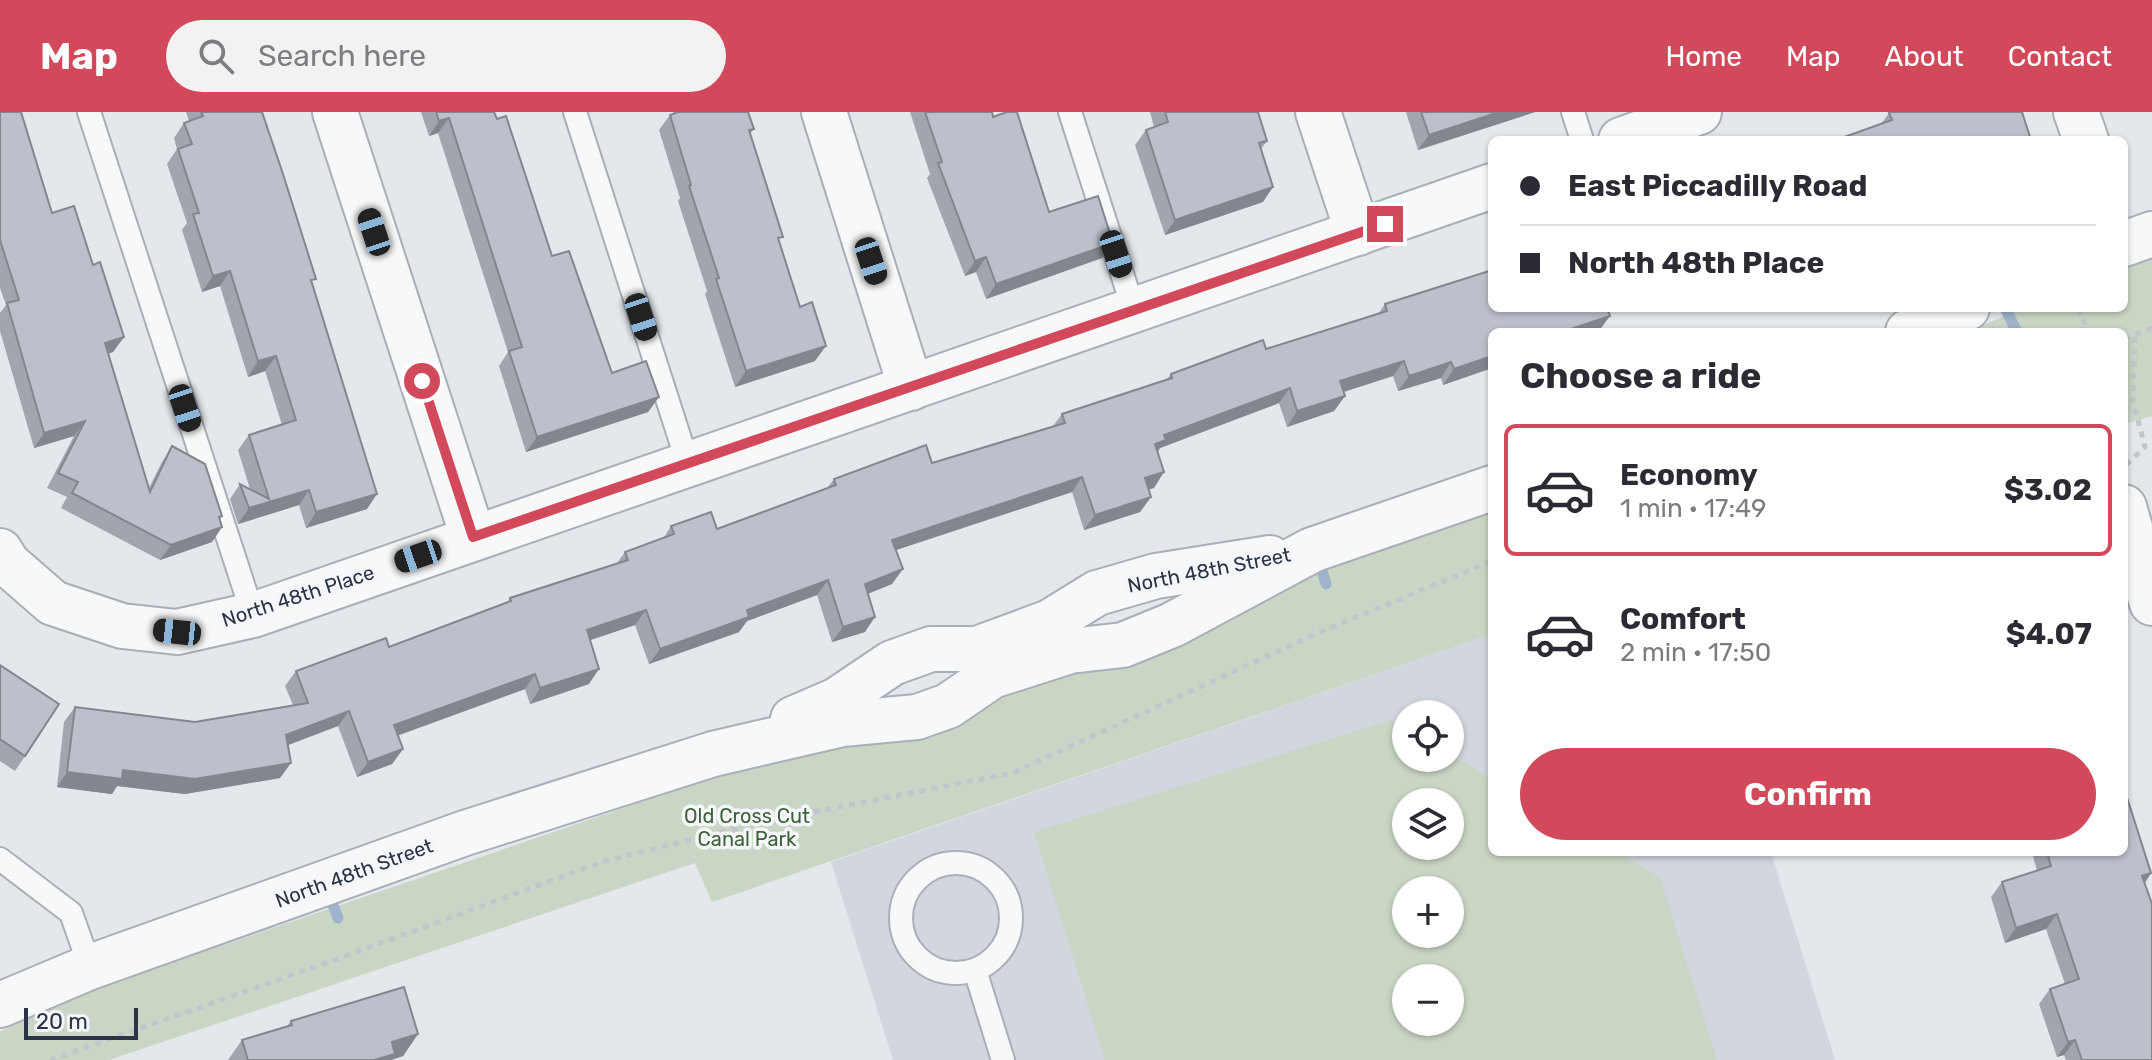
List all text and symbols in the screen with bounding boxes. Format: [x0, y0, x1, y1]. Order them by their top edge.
search box [166, 20, 726, 92]
text: Map [40, 33, 118, 79]
icon: search [194, 34, 238, 78]
text: Search here [258, 38, 426, 74]
text: Home [1665, 40, 1742, 73]
text: Map [1786, 40, 1840, 73]
text: About [1884, 40, 1964, 73]
text: Contact [2008, 40, 2112, 73]
text: East Piccadilly Road [1568, 168, 1867, 204]
car [355, 205, 393, 259]
route end [1367, 206, 1403, 242]
car [1097, 227, 1135, 281]
car [852, 234, 890, 288]
text: North 48th Place [1568, 245, 1824, 281]
car [622, 290, 660, 344]
text: Choose a ride [1520, 354, 1761, 397]
route start [404, 363, 440, 399]
car [166, 381, 204, 435]
icon: car [1524, 454, 1596, 526]
text: Economy [1620, 457, 1758, 493]
text: $3.02 [2004, 472, 2092, 508]
text: 1 min · 17:49 [1620, 493, 1766, 524]
car [391, 537, 445, 575]
street label: North 48th Street [1125, 542, 1293, 598]
street label: North 48th Place [219, 560, 377, 632]
icon: car [1524, 598, 1596, 670]
text: Comfort [1620, 601, 1746, 637]
text: $4.07 [2006, 616, 2092, 652]
car [152, 618, 202, 646]
text: 2 min · 17:50 [1620, 637, 1771, 668]
map controls [1392, 700, 1464, 1036]
button: locate [1392, 700, 1464, 772]
button: Confirm [1520, 748, 2096, 840]
button: layers [1392, 788, 1464, 860]
park label: Old Cross Cut Canal Park [684, 804, 810, 851]
street label: North 48th Street [272, 833, 436, 913]
button: + [1392, 876, 1464, 948]
button: − [1392, 964, 1464, 1036]
scale bar [24, 1004, 138, 1040]
text: 20 m [36, 1008, 88, 1035]

